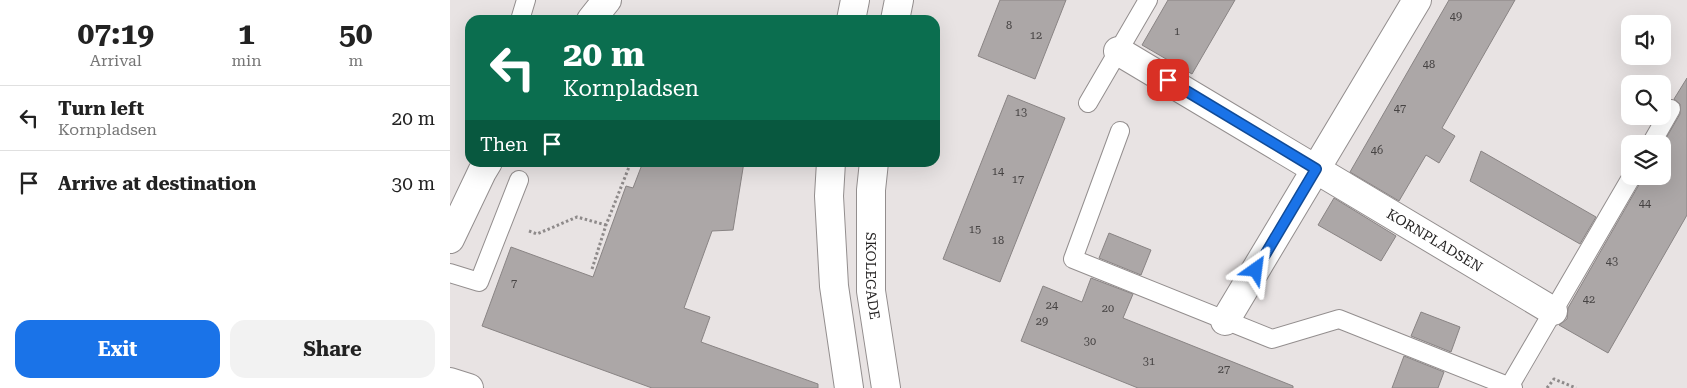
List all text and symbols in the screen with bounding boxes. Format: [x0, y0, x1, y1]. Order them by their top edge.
house number: 49 [1450, 10, 1462, 23]
map controls [1621, 15, 1671, 185]
button: sound [1621, 15, 1671, 65]
text: 07:19 [77, 16, 154, 51]
text: 1 [238, 16, 255, 51]
text: 50 [339, 16, 373, 51]
house number: 8 [1006, 19, 1012, 32]
house number: 1 [1174, 25, 1180, 38]
house number: 12 [1030, 29, 1042, 42]
text: 20 m [563, 34, 645, 75]
icon: left [480, 35, 545, 100]
text: Arrival [90, 51, 142, 70]
text: min [231, 51, 262, 70]
text: m [348, 51, 363, 70]
house number: 48 [1423, 58, 1435, 71]
pin [1147, 59, 1189, 101]
icon: arrive [1154, 66, 1182, 94]
button: search [1621, 75, 1671, 125]
text: Kornpladsen [563, 76, 699, 101]
text: Turn left [58, 97, 144, 120]
house number: 47 [1394, 102, 1406, 115]
icon: left [15, 104, 43, 132]
house number: 13 [1015, 106, 1027, 119]
text: 20 m [392, 107, 435, 130]
text: Kornpladsen [58, 120, 157, 139]
icon: arrive [538, 130, 566, 158]
text: Then [480, 133, 528, 156]
button: layers [1621, 135, 1671, 185]
house number: 46 [1371, 144, 1383, 157]
house number: 14 [992, 165, 1005, 178]
icon: arrive [15, 169, 43, 197]
text: Arrive at destination [58, 172, 256, 195]
text: 30 m [392, 172, 435, 195]
house number: 17 [1012, 173, 1024, 186]
house number: 44 [1639, 197, 1652, 210]
street label: KORNPLADSEN [1384, 206, 1486, 275]
house number: 15 [969, 223, 981, 236]
street label: SKOLEGADE [863, 232, 883, 320]
house number: 18 [992, 234, 1004, 247]
position arrow [1229, 243, 1281, 295]
house number: 43 [1606, 255, 1618, 268]
house number: 7 [511, 277, 517, 290]
house number: 42 [1583, 293, 1595, 306]
house number: 24 [1046, 299, 1059, 312]
house number: 20 [1102, 302, 1114, 315]
house number: 29 [1036, 315, 1048, 328]
button: Exit [15, 320, 220, 378]
button: Share [230, 320, 435, 378]
house number: 30 [1084, 335, 1096, 348]
house number: 31 [1143, 355, 1155, 368]
house number: 27 [1218, 363, 1230, 376]

